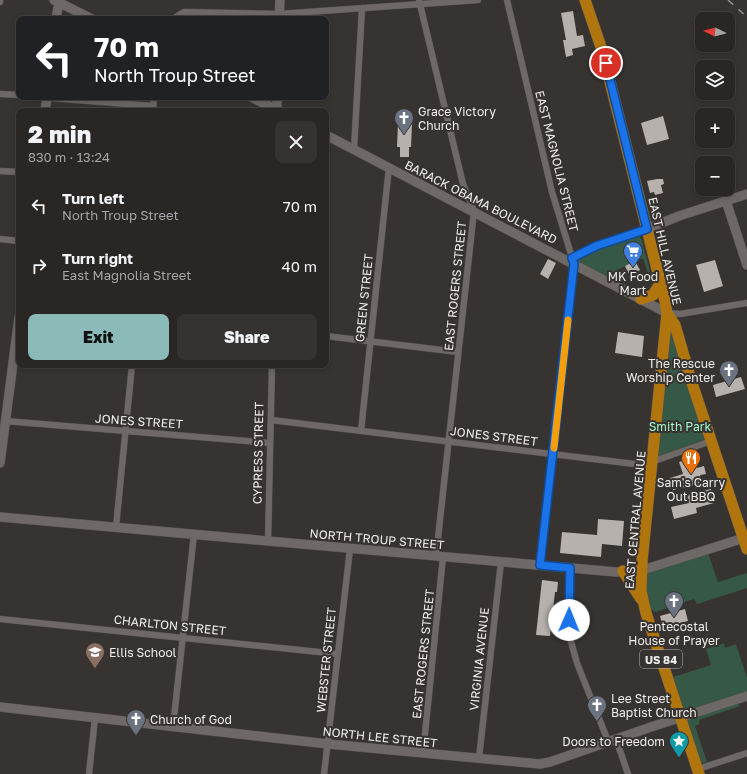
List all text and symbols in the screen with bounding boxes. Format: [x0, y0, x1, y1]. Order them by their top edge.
north arrow [695, 12, 735, 52]
map controls [695, 12, 735, 196]
text: 70 m [94, 30, 159, 63]
icon: left [28, 32, 80, 84]
pin [589, 46, 623, 80]
icon: arrive [595, 52, 617, 74]
button: layers [695, 60, 735, 100]
text: North Troup Street [94, 64, 256, 86]
street label: EAST MAGNOLIA STREET [532, 89, 582, 234]
place label: Grace Victory Church [418, 104, 496, 133]
church icon: Grace Victory Church [393, 107, 415, 135]
button: + [695, 108, 735, 148]
text: 2 min [28, 119, 91, 148]
button: close [275, 121, 317, 163]
text: 830 m · 13:24 [28, 149, 110, 165]
button: − [695, 156, 735, 196]
street label: BARACK OBAMA BOULEVARD [402, 157, 560, 247]
text: Turn left [62, 189, 124, 207]
icon: left [28, 195, 50, 217]
street label: EAST HILL AVENUE [645, 196, 685, 306]
text: 70 m [283, 197, 317, 215]
text: North Troup Street [62, 207, 179, 223]
street label: EAST ROGERS STREET [441, 220, 469, 352]
supermarket icon: MK Food Mart [622, 240, 644, 268]
text: Turn right [62, 249, 133, 267]
street label: GREEN STREET [352, 253, 376, 343]
icon: right [28, 255, 50, 277]
text: 40 m [282, 257, 317, 275]
text: East Magnolia Street [62, 267, 192, 283]
place label: MK Food Mart [608, 269, 658, 298]
button: Exit [28, 314, 169, 360]
button: Share [177, 314, 317, 360]
place label: The Rescue Worship Center [626, 356, 715, 385]
church icon: The Rescue Worship Center [718, 359, 740, 387]
street label: CYPRESS STREET [250, 401, 266, 504]
street label: JONES STREET [95, 410, 184, 432]
park label: Smith Park [649, 419, 712, 434]
street label: JONES STREET [449, 423, 539, 449]
restaurant icon: Sam's Carry Out BBQ [680, 447, 702, 475]
street label: EAST CENTRAL AVENUE [621, 450, 649, 590]
place label: Sam's Carry Out BBQ [657, 475, 725, 504]
street label: NORTH TROUP STREET [309, 526, 445, 552]
street label: EAST ROGERS STREET [409, 588, 437, 720]
church icon: Pentecostal House of Prayer [663, 590, 685, 618]
position arrow [548, 599, 590, 641]
street label: WEBSTER STREET [313, 606, 339, 713]
street label: VIRGINIA AVENUE [466, 607, 492, 711]
street label: CHARLTON STREET [113, 612, 227, 638]
place label: Pentecostal House of Prayer [628, 619, 720, 648]
school or university icon: Ellis School [84, 641, 106, 669]
place label: Ellis School [109, 645, 177, 660]
road number: US 84 [640, 650, 682, 668]
place label: Lee Street Baptist Church [611, 691, 697, 720]
church icon: Lee Street Baptist Church [586, 694, 608, 722]
church icon: Church of God [125, 708, 147, 736]
place label: Church of God [150, 712, 232, 727]
street label: NORTH LEE STREET [322, 724, 439, 751]
place icon: Doors to Freedom [668, 730, 690, 758]
place label: Doors to Freedom [562, 734, 665, 749]

